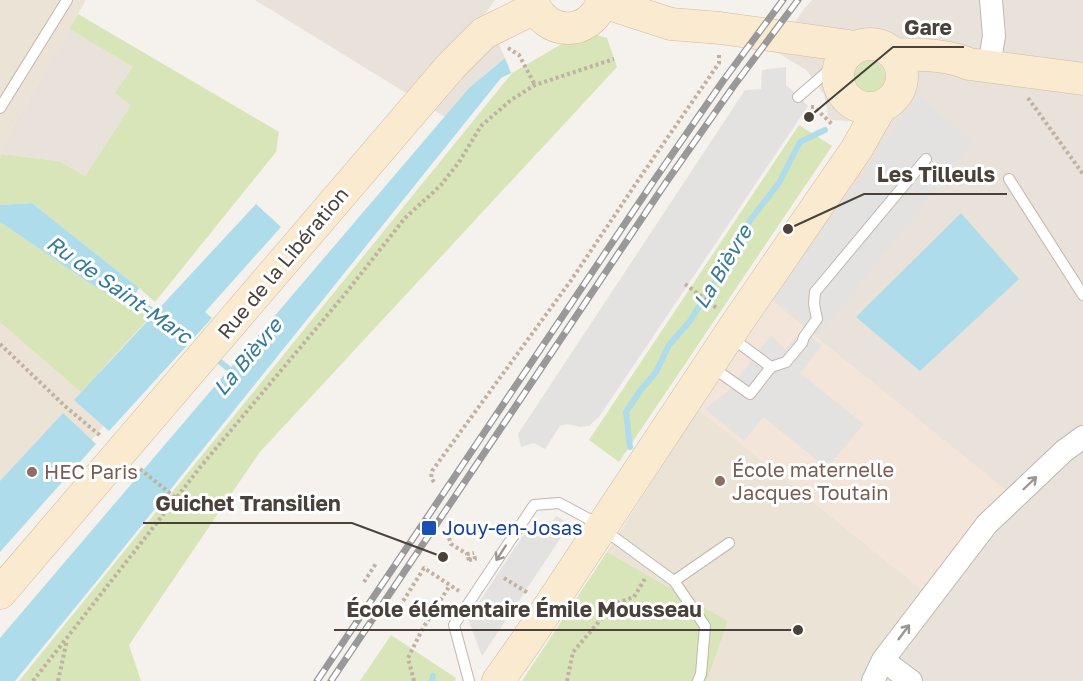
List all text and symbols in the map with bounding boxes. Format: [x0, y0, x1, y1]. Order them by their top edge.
callout: Gare [893, 8, 964, 47]
text: Gare [904, 14, 952, 40]
callout: Les Tilleuls [864, 155, 1007, 194]
text: Les Tilleuls [877, 161, 995, 187]
street label: Rue de la Libération [212, 182, 353, 343]
water label: La Bièvre [687, 219, 758, 313]
water label: Ru de Saint-Marc [42, 229, 198, 350]
water label: La Bièvre [207, 311, 288, 400]
place label: École maternelle Jacques Toutain [732, 457, 894, 504]
place label: HEC Paris [44, 459, 138, 483]
marker: HEC Paris [25, 465, 39, 479]
marker: École maternelle Jacques Toutain [713, 474, 727, 488]
one-way arrow [1022, 476, 1037, 490]
callout: Guichet Transilien [143, 484, 352, 523]
text: Guichet Transilien [155, 490, 341, 516]
place label: Jouy-en-Josas [442, 515, 583, 539]
marker: Jouy-en-Josas [420, 519, 438, 537]
one-way arrow [495, 544, 507, 561]
callout: École élémentaire Émile Mousseau [334, 591, 714, 630]
text: École élémentaire Émile Mousseau [346, 596, 702, 622]
one-way arrow [898, 624, 911, 640]

